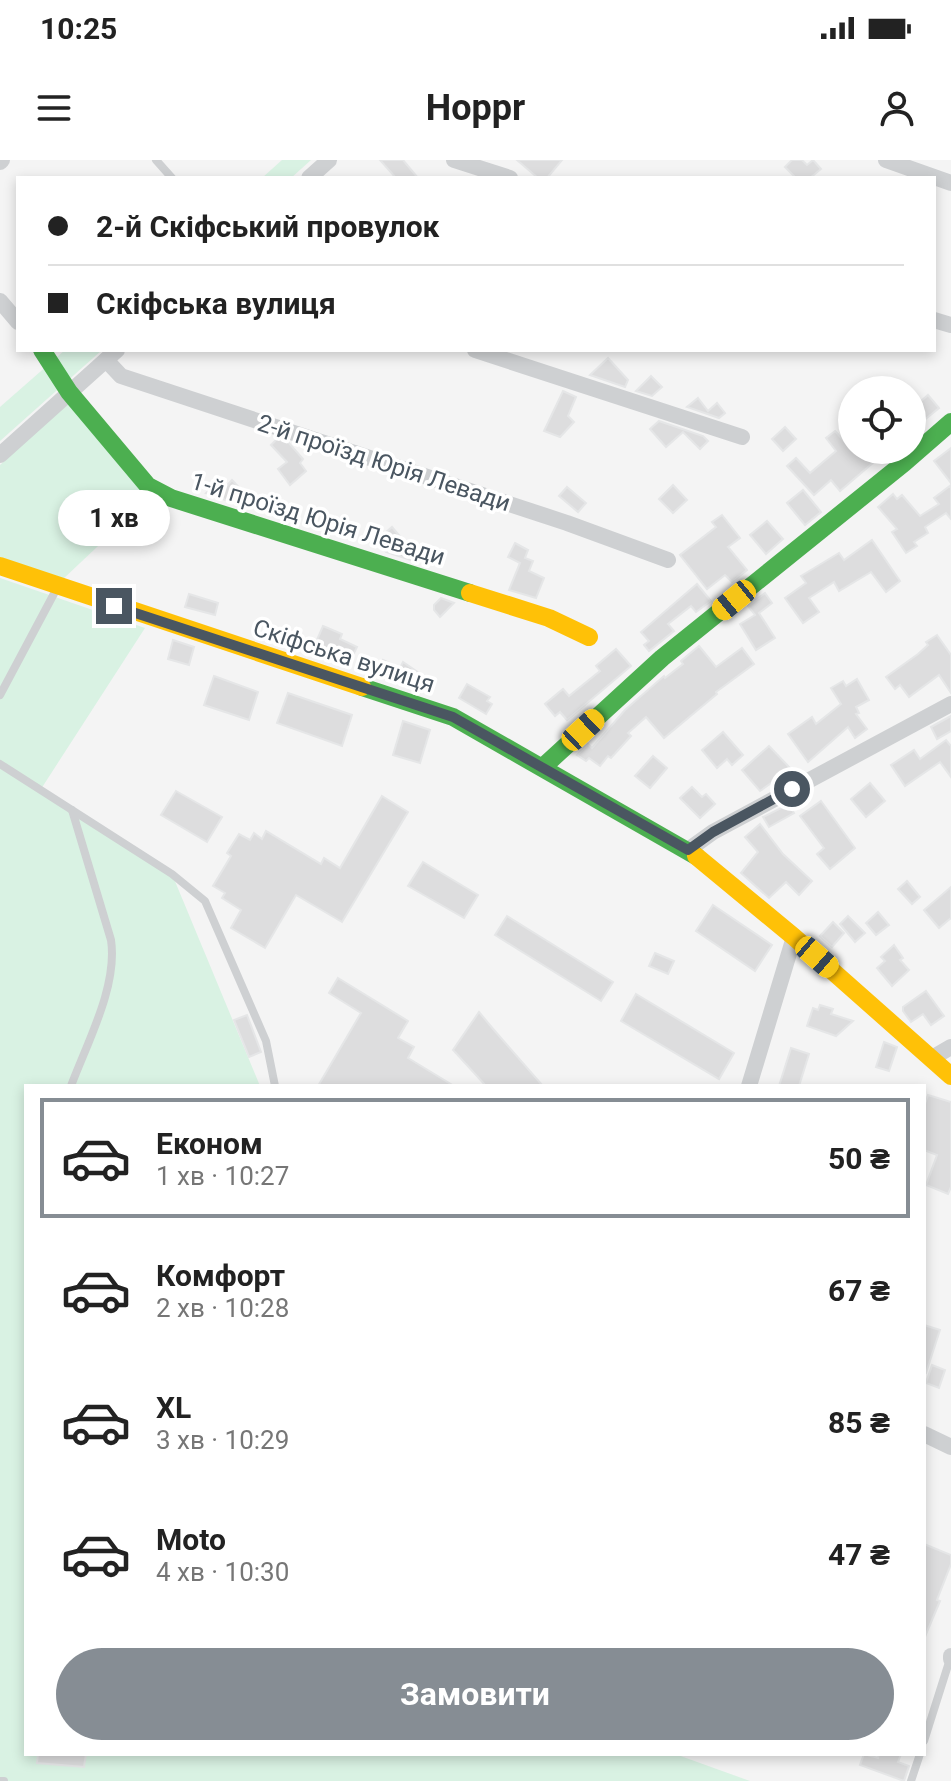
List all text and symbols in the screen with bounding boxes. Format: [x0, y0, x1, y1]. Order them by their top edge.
text: 10:25 [40, 11, 117, 46]
icon: menu [32, 86, 76, 130]
icon: person [875, 86, 919, 130]
text: Hoppr [426, 87, 525, 129]
text: 2-й Скіфський провулок [96, 209, 439, 244]
text: Скіфська вулиця [96, 286, 336, 321]
map controls [838, 376, 926, 464]
button: locate [838, 376, 926, 464]
street label: 2-й проїзд Юрія Левади [254, 409, 514, 517]
street label: 1-й проїзд Юрія Левади [188, 467, 448, 571]
callout: 1 хв [58, 490, 170, 546]
text: 1 хв [89, 503, 139, 533]
car [708, 576, 760, 624]
route end [96, 588, 132, 624]
street label: Скіфська вулиця [250, 613, 438, 699]
car [557, 705, 609, 755]
route start [774, 771, 810, 807]
car [791, 932, 843, 982]
icon: car [60, 1122, 132, 1194]
text: Економ [156, 1126, 263, 1161]
text: 50 ₴ [828, 1141, 890, 1176]
text: 1 хв · 10:27 [156, 1161, 289, 1191]
icon: car [60, 1254, 132, 1326]
text: Комфорт [156, 1258, 285, 1293]
text: 67 ₴ [828, 1273, 890, 1308]
text: 2 хв · 10:28 [156, 1293, 289, 1323]
icon: car [60, 1386, 132, 1458]
text: XL [156, 1390, 191, 1425]
text: 85 ₴ [828, 1405, 890, 1440]
text: 3 хв · 10:29 [156, 1425, 289, 1455]
icon: car [60, 1518, 132, 1590]
text: Moto [156, 1522, 226, 1557]
text: 47 ₴ [828, 1537, 890, 1572]
text: 4 хв · 10:30 [156, 1557, 289, 1587]
button: Замовити [56, 1648, 894, 1740]

